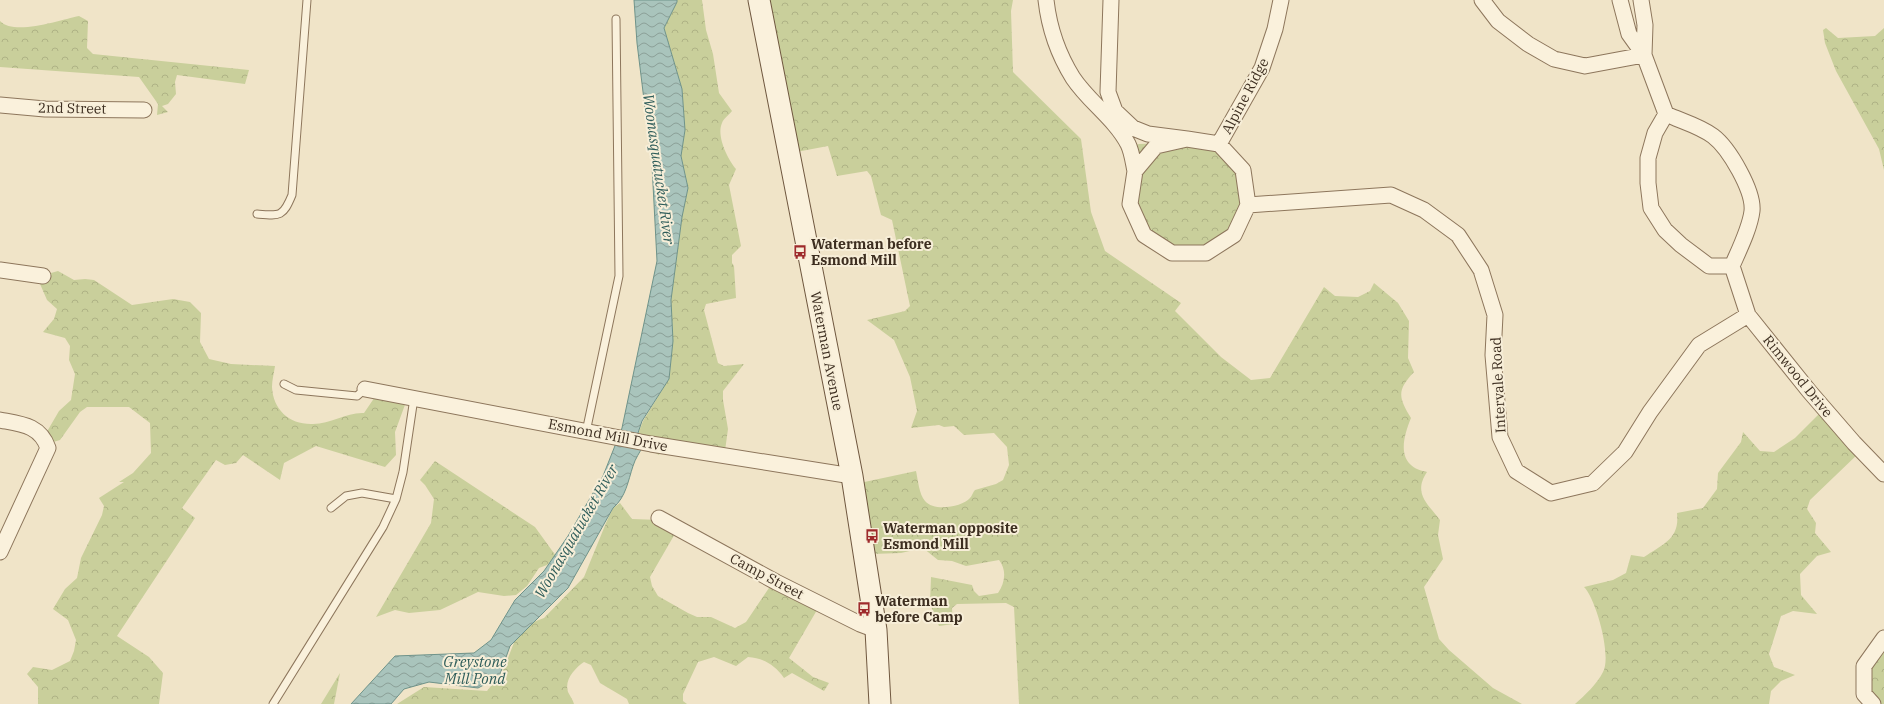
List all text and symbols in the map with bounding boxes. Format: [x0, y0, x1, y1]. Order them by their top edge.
street label: Alpine Ridge [1217, 55, 1273, 137]
water label: Woonasquatucket River [639, 93, 679, 246]
street label: 2nd Street [38, 98, 106, 118]
place label: Waterman before Esmond Mill [811, 235, 932, 269]
bus stop icon: Waterman before Esmond Mill [792, 244, 808, 260]
street label: Waterman Avenue [807, 290, 847, 412]
street label: Rimwood Drive [1759, 331, 1837, 421]
street label: Intervale Road [1486, 336, 1510, 433]
street label: Esmond Mill Drive [547, 415, 669, 455]
water label: Woonasquatucket River [530, 460, 622, 601]
place label: Waterman opposite Esmond Mill [883, 519, 1018, 553]
bus stop icon: Waterman opposite Esmond Mill [864, 528, 880, 544]
street label: Camp Street [727, 549, 807, 603]
place label: Waterman before Camp [875, 592, 963, 626]
bus stop icon: Waterman before Camp [856, 601, 872, 617]
water label: Greystone Mill Pond [443, 652, 507, 688]

